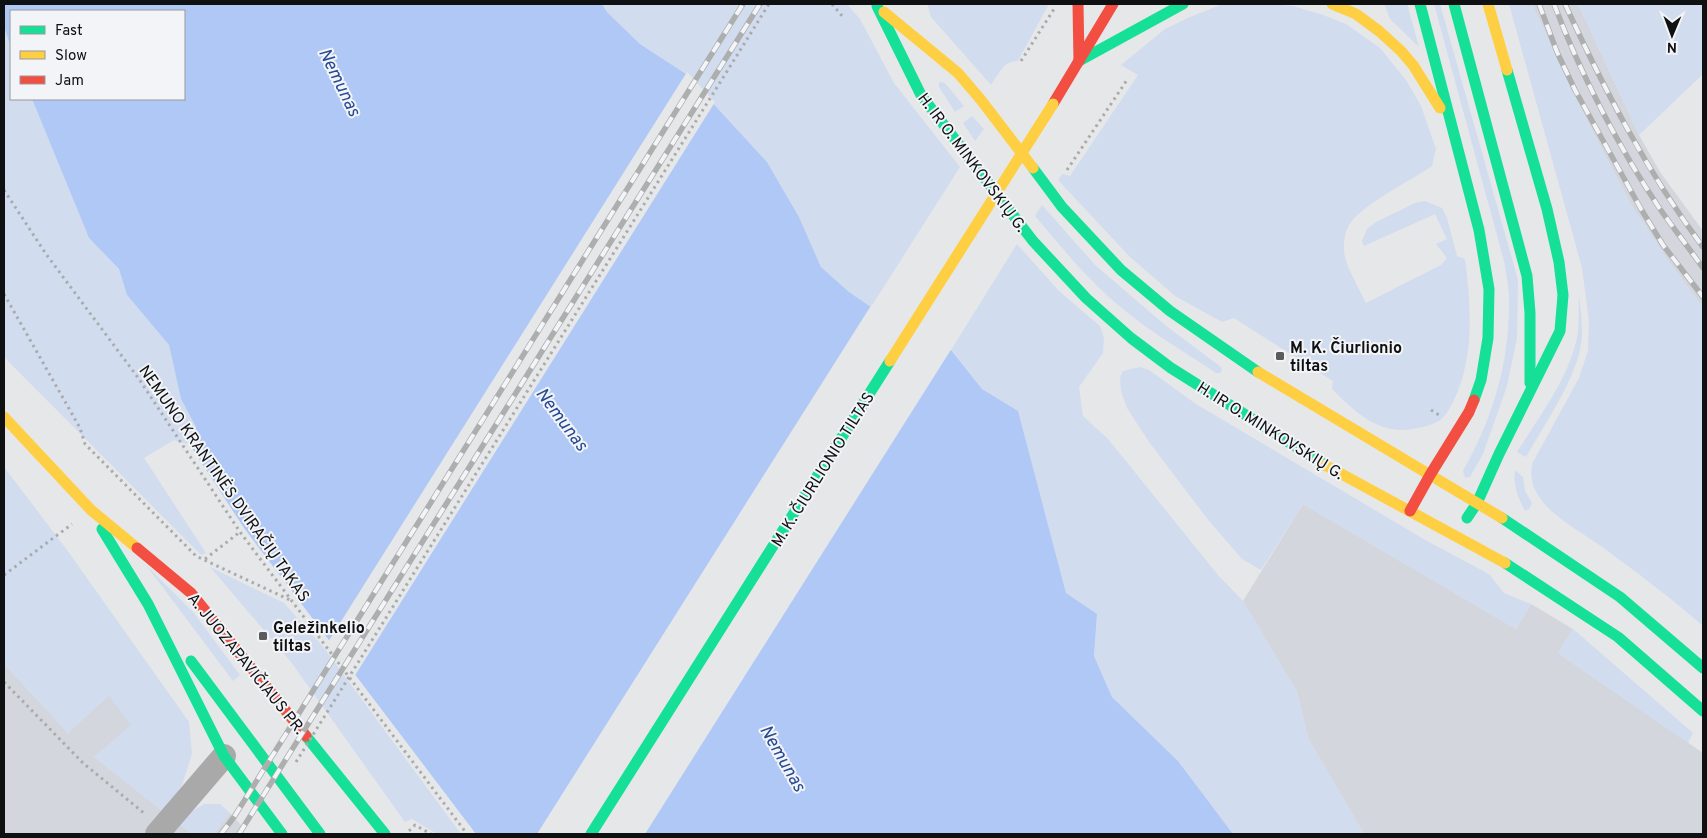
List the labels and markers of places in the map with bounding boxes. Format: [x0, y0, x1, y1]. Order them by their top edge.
place label: M. K. Čiurlionio tiltas [1290, 337, 1402, 377]
marker: M. K. Čiurlionio tiltas [1274, 350, 1286, 362]
place label: Geležinkelio tiltas [273, 619, 365, 657]
marker: Geležinkelio tiltas [257, 630, 269, 642]

